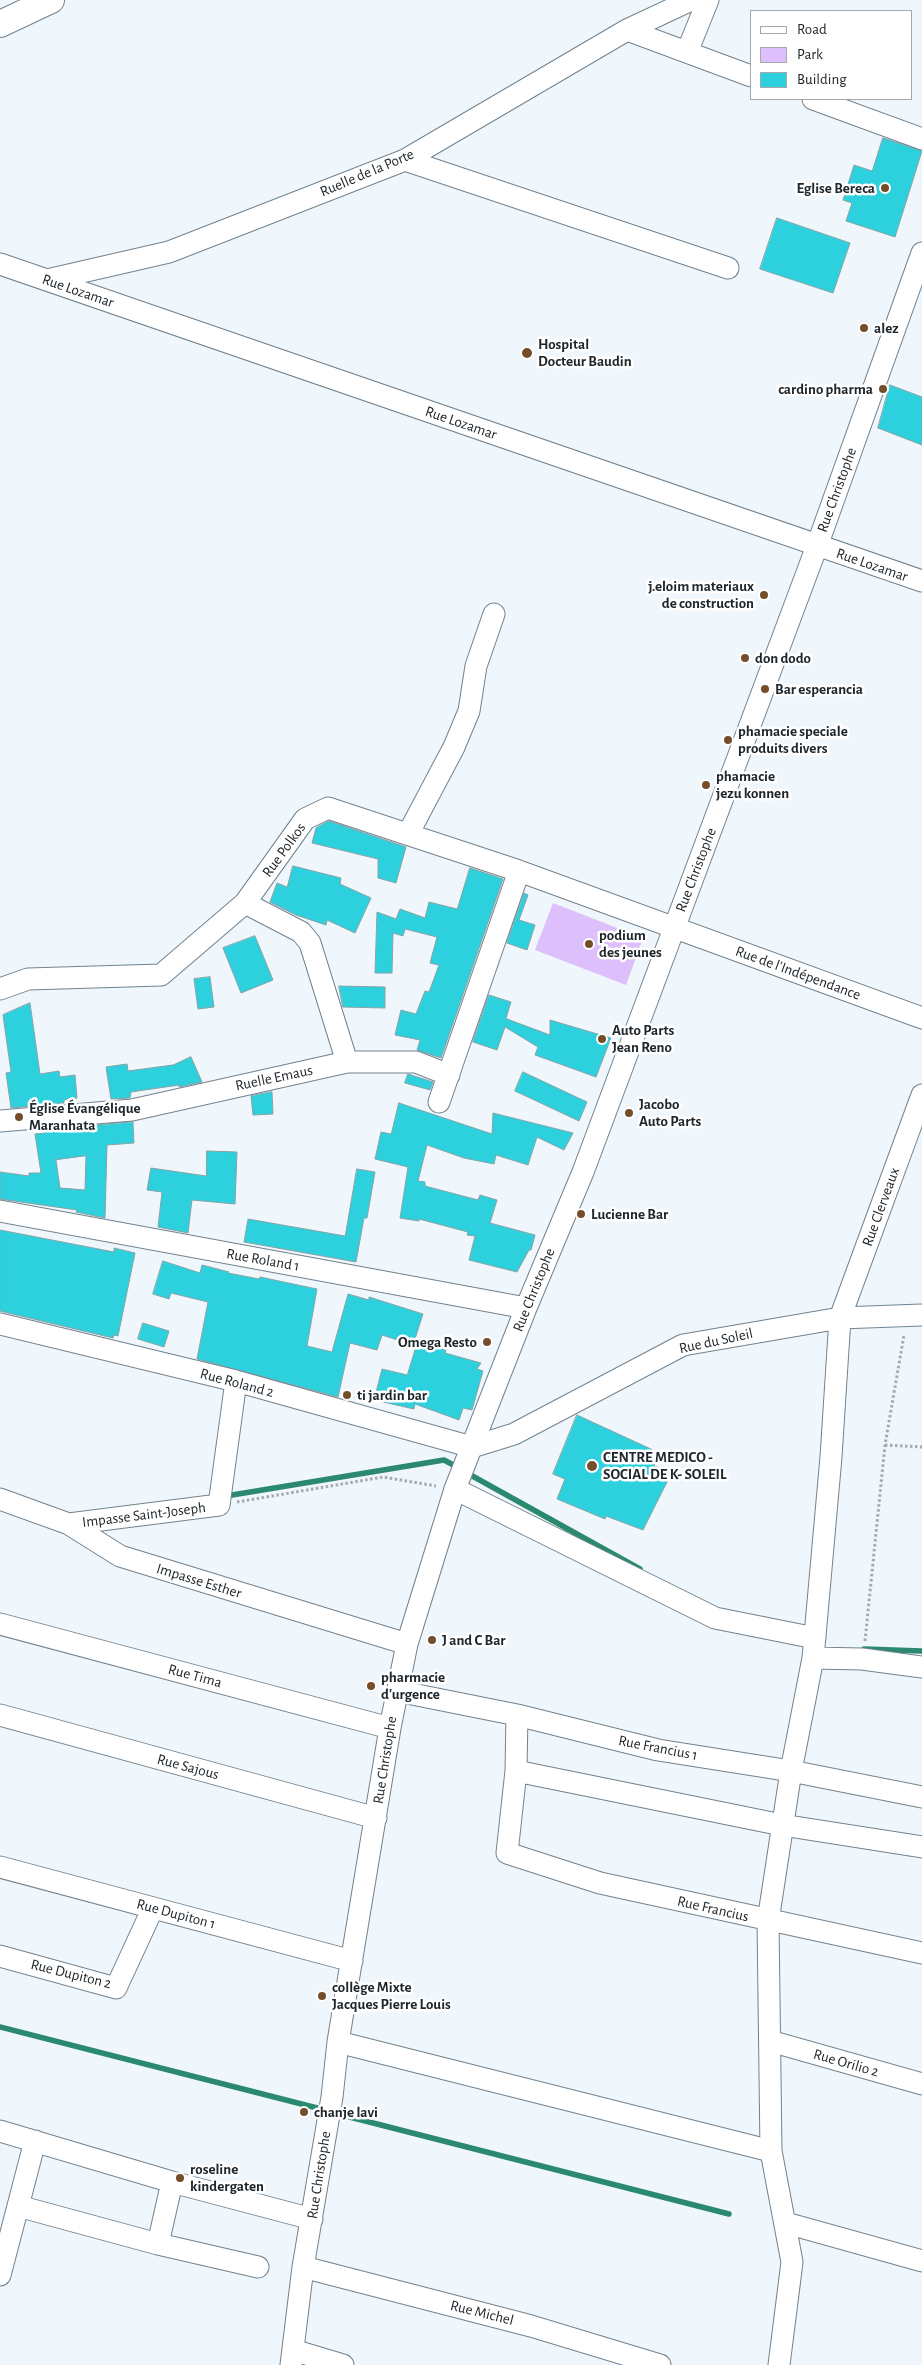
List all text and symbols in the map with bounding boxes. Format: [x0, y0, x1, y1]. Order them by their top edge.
legend [750, 10, 912, 100]
text: Road [797, 22, 827, 37]
text: Park [797, 47, 823, 62]
text: Building [797, 72, 847, 87]
street label: Ruelle de la Porte [317, 145, 417, 201]
place label: Eglise Bereca [796, 179, 875, 197]
marker: Eglise Bereca [879, 182, 891, 194]
street label: Rue Lozamar [40, 270, 116, 312]
place label: alez [874, 319, 899, 337]
marker: alez [858, 322, 870, 334]
place label: Hospital Docteur Baudin [538, 335, 632, 370]
marker: Hospital Docteur Baudin [520, 346, 534, 360]
place label: cardino pharma [778, 380, 873, 398]
marker: cardino pharma [877, 383, 889, 395]
street label: Rue Lozamar [423, 402, 499, 444]
street label: Rue Christophe [813, 445, 861, 535]
street label: Rue Lozamar [834, 544, 910, 586]
place label: j.eloim materiaux de construction [648, 577, 754, 612]
marker: j.eloim materiaux de construction [758, 589, 770, 601]
place label: don dodo [755, 649, 811, 667]
marker: don dodo [739, 652, 751, 664]
place label: Bar esperancia [775, 680, 863, 698]
marker: Bar esperancia [759, 683, 771, 695]
place label: phamacie speciale produits divers [738, 722, 848, 757]
marker: phamacie speciale produits divers [722, 734, 734, 746]
place label: phamacie jezu konnen [716, 767, 789, 802]
marker: phamacie jezu konnen [700, 779, 712, 791]
street label: Rue Polkos [258, 819, 310, 881]
street label: Rue Christophe [672, 825, 720, 915]
place label: podium des jeunes [599, 926, 662, 961]
marker: podium des jeunes [583, 938, 595, 950]
street label: Rue de l'Indépendance [733, 942, 863, 1004]
place label: Auto Parts Jean Reno [612, 1021, 674, 1056]
marker: Auto Parts Jean Reno [596, 1033, 608, 1045]
street label: Ruelle Emaus [234, 1061, 314, 1095]
place label: Jacobo Auto Parts [639, 1095, 701, 1130]
place label: Église Évangélique Maranhata [29, 1099, 141, 1134]
marker: Jacobo Auto Parts [623, 1107, 635, 1119]
marker: Église Évangélique Maranhata [13, 1111, 25, 1123]
street label: Rue Clerveaux [858, 1165, 904, 1249]
place label: Lucienne Bar [591, 1205, 668, 1223]
marker: Lucienne Bar [575, 1208, 587, 1220]
street label: Rue Roland 1 [225, 1245, 301, 1275]
street label: Rue Christophe [509, 1245, 559, 1335]
street label: Rue du Soleil [677, 1324, 755, 1358]
place label: Omega Resto [398, 1333, 477, 1351]
marker: Omega Resto [481, 1336, 493, 1348]
street label: Rue Roland 2 [198, 1365, 276, 1401]
place label: ti jardin bar [357, 1386, 427, 1404]
marker: ti jardin bar [341, 1389, 353, 1401]
place label: CENTRE MEDICO - SOCIAL DE K- SOLEIL [603, 1448, 726, 1483]
marker: CENTRE MEDICO - SOCIAL DE K- SOLEIL [585, 1459, 599, 1473]
street label: Impasse Saint-Joseph [81, 1498, 207, 1532]
street label: Impasse Esther [154, 1560, 244, 1602]
place label: J and C Bar [442, 1631, 506, 1649]
marker: J and C Bar [426, 1634, 438, 1646]
street label: Rue Tima [166, 1660, 224, 1692]
place label: pharmacie d'urgence [381, 1668, 445, 1703]
marker: pharmacie d'urgence [365, 1680, 377, 1692]
street label: Rue Christophe [369, 1715, 401, 1805]
street label: Rue Francius 1 [617, 1731, 699, 1765]
street label: Rue Sajous [155, 1750, 221, 1784]
street label: Rue Francius [675, 1892, 751, 1926]
street label: Rue Dupiton 1 [135, 1895, 217, 1933]
street label: Rue Dupiton 2 [29, 1955, 113, 1993]
place label: collège Mixte Jacques Pierre Louis [332, 1978, 451, 2013]
marker: collège Mixte Jacques Pierre Louis [316, 1990, 328, 2002]
street label: Rue Orilio 2 [811, 2045, 881, 2081]
place label: chanje lavi [314, 2103, 378, 2121]
marker: chanje lavi [298, 2106, 310, 2118]
street label: Rue Christophe [303, 2130, 335, 2220]
place label: roseline kindergaten [190, 2160, 264, 2195]
marker: roseline kindergaten [174, 2172, 186, 2184]
street label: Rue Michel [448, 2296, 516, 2330]

